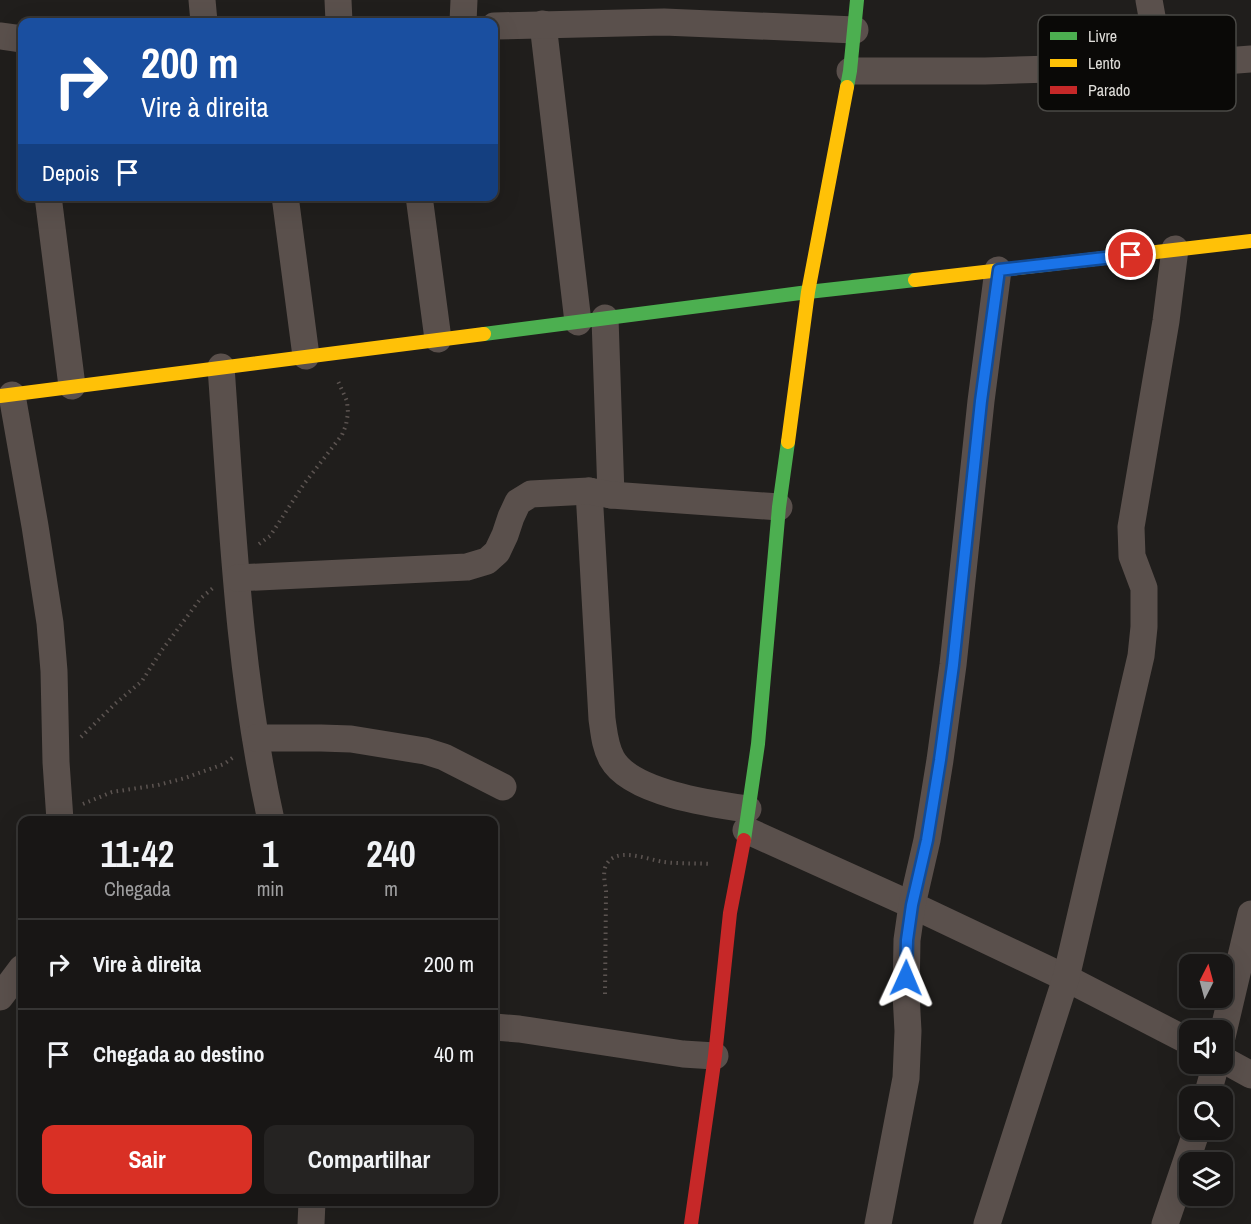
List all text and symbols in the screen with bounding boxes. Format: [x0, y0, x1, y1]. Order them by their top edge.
legend [1038, 15, 1236, 111]
text: Livre [1088, 25, 1117, 47]
text: 200 m [141, 35, 239, 91]
icon: right [42, 42, 120, 120]
text: Lento [1088, 52, 1121, 74]
text: Parado [1088, 79, 1130, 101]
text: Vire à direita [141, 89, 269, 125]
icon: arrive [111, 156, 144, 189]
text: Depois [42, 158, 99, 188]
pin [1105, 229, 1156, 280]
icon: arrive [1114, 238, 1147, 271]
text: 11:42 [100, 830, 174, 878]
text: 1 [262, 830, 279, 878]
text: 240 [366, 830, 416, 878]
text: Chegada [104, 875, 171, 902]
text: min [257, 875, 284, 902]
text: m [384, 875, 398, 902]
position arrow [874, 946, 938, 1010]
icon: right [42, 948, 75, 981]
text: Vire à direita [93, 949, 201, 979]
text: 200 m [424, 949, 474, 979]
north arrow [1179, 954, 1233, 1008]
map controls [1179, 954, 1233, 1206]
button: sound [1179, 1020, 1233, 1074]
icon: arrive [42, 1038, 75, 1071]
text: Chegada ao destino [93, 1039, 264, 1069]
text: 40 m [434, 1039, 474, 1069]
button: search [1179, 1086, 1233, 1140]
button: Sair [42, 1125, 252, 1194]
button: Compartilhar [264, 1125, 474, 1194]
button: layers [1179, 1152, 1233, 1206]

